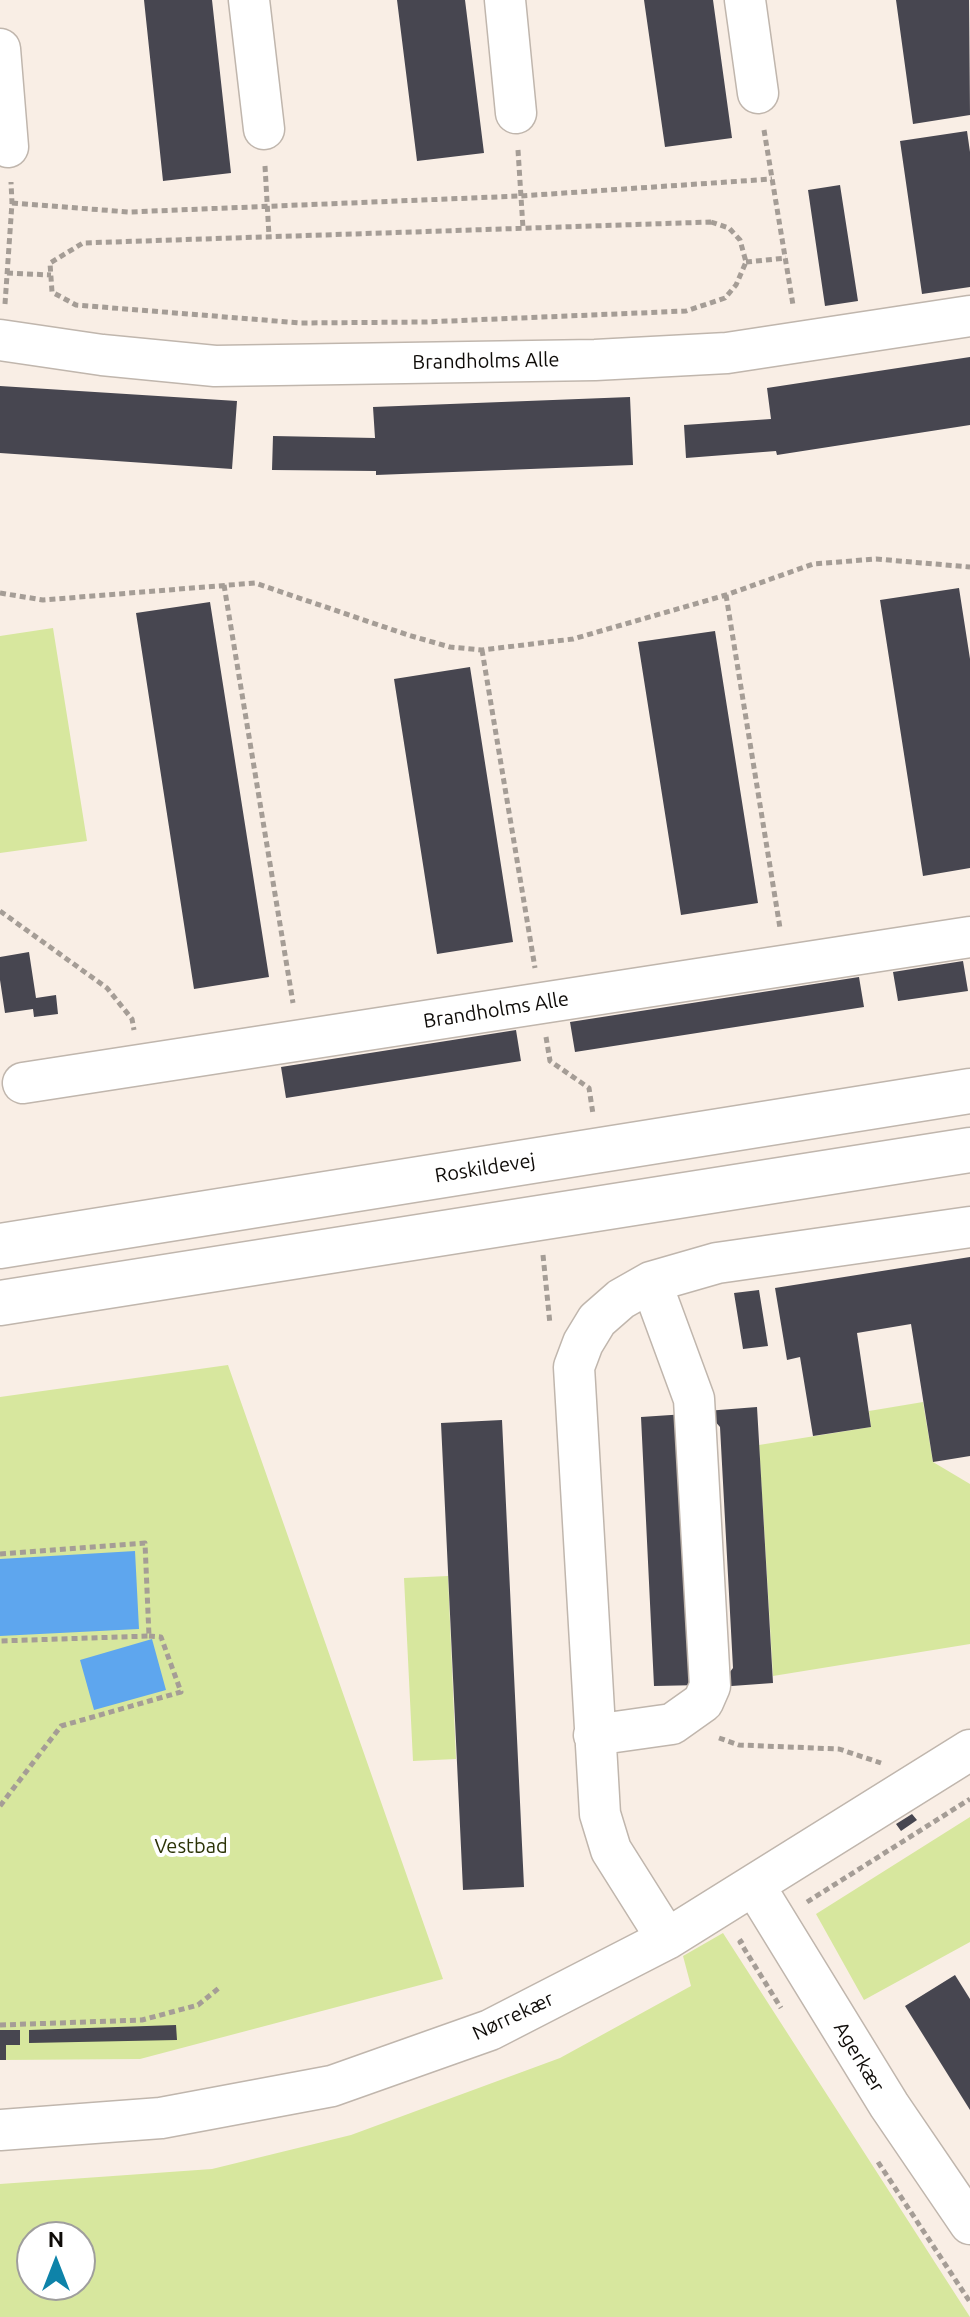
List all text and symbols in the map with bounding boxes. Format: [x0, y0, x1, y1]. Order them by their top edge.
street label: Brandholms Alle [412, 348, 560, 374]
street label: Brandholms Alle [421, 987, 571, 1033]
street label: Roskildevej [433, 1148, 537, 1188]
park label: Vestbad [154, 1834, 228, 1858]
street label: Nørrekær [469, 1987, 557, 2045]
street label: Agerkær [829, 2017, 889, 2097]
north arrow [16, 2221, 96, 2301]
text: N [48, 2226, 64, 2251]

